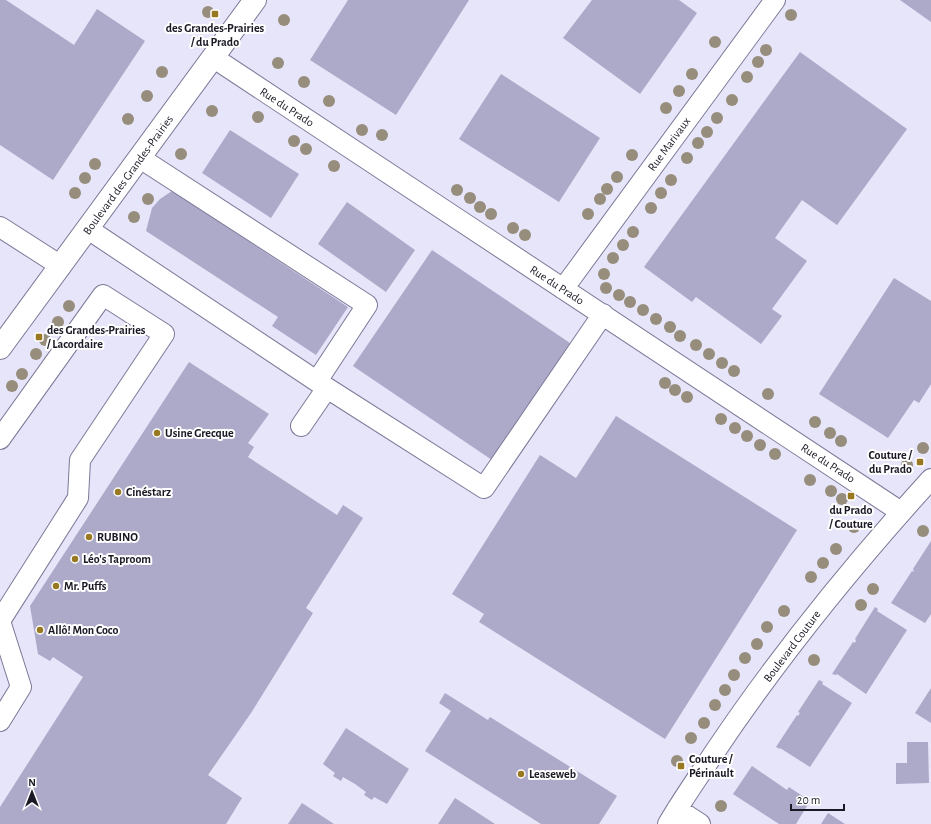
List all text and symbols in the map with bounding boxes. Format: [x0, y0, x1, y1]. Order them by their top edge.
marker: des Grandes-Prairies / du Prado [210, 9, 220, 19]
place label: des Grandes-Prairies / du Prado [166, 22, 265, 48]
street label: Rue du Prado [258, 85, 316, 129]
street label: Boulevard des Grandes-Prairies [81, 113, 175, 237]
street label: Rue Marivaux [646, 115, 692, 173]
street label: Rue du Prado [528, 263, 586, 307]
place label: des Grandes-Prairies / Lacordaire [46, 324, 146, 350]
marker: des Grandes-Prairies / Lacordaire [34, 332, 44, 342]
place label: Usine Grecque [165, 427, 234, 439]
marker: Usine Grecque [152, 428, 162, 438]
street label: Rue du Prado [799, 441, 857, 485]
place label: Couture / du Prado [868, 449, 913, 475]
marker: Couture / du Prado [915, 457, 925, 467]
place label: Cinéstarz [126, 486, 171, 498]
marker: Cinéstarz [113, 487, 123, 497]
marker: du Prado / Couture [846, 491, 856, 501]
place label: du Prado / Couture [828, 504, 873, 530]
place label: RUBINO [97, 531, 138, 543]
marker: RUBINO [84, 532, 94, 542]
place label: Léo's Taproom [83, 553, 151, 565]
marker: Léo's Taproom [70, 554, 80, 564]
place label: Mr. Puffs [64, 580, 107, 592]
marker: Mr. Puffs [51, 581, 61, 591]
street label: Boulevard Couture [761, 608, 823, 684]
place label: Allô! Mon Coco [48, 624, 118, 636]
marker: Allô! Mon Coco [35, 625, 45, 635]
place label: Couture / Périnault [689, 753, 734, 779]
marker: Couture / Périnault [676, 761, 686, 771]
place label: Leaseweb [529, 768, 576, 780]
marker: Leaseweb [516, 769, 526, 779]
north arrow [12, 772, 52, 812]
text: N [28, 777, 36, 788]
scale bar [791, 786, 844, 812]
text: 20 m [797, 794, 820, 806]

